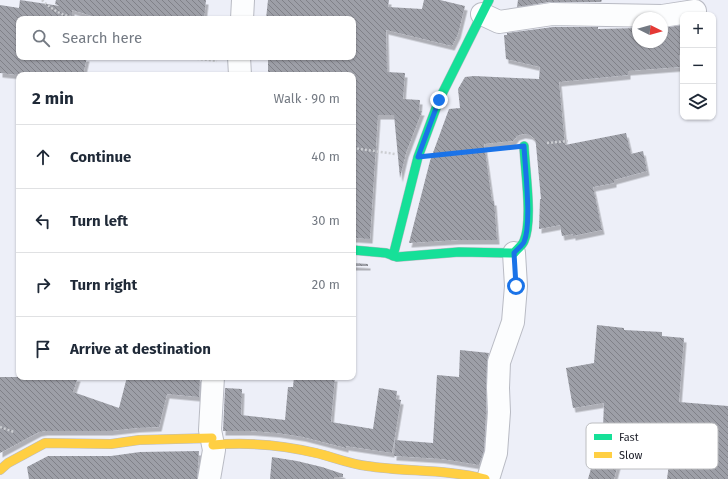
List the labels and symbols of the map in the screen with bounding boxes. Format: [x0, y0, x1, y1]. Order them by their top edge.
north arrow [632, 12, 668, 48]
route end [430, 91, 448, 109]
route start [507, 277, 525, 295]
legend [586, 423, 718, 469]
text: Fast [619, 431, 639, 444]
text: Slow [619, 449, 643, 462]

